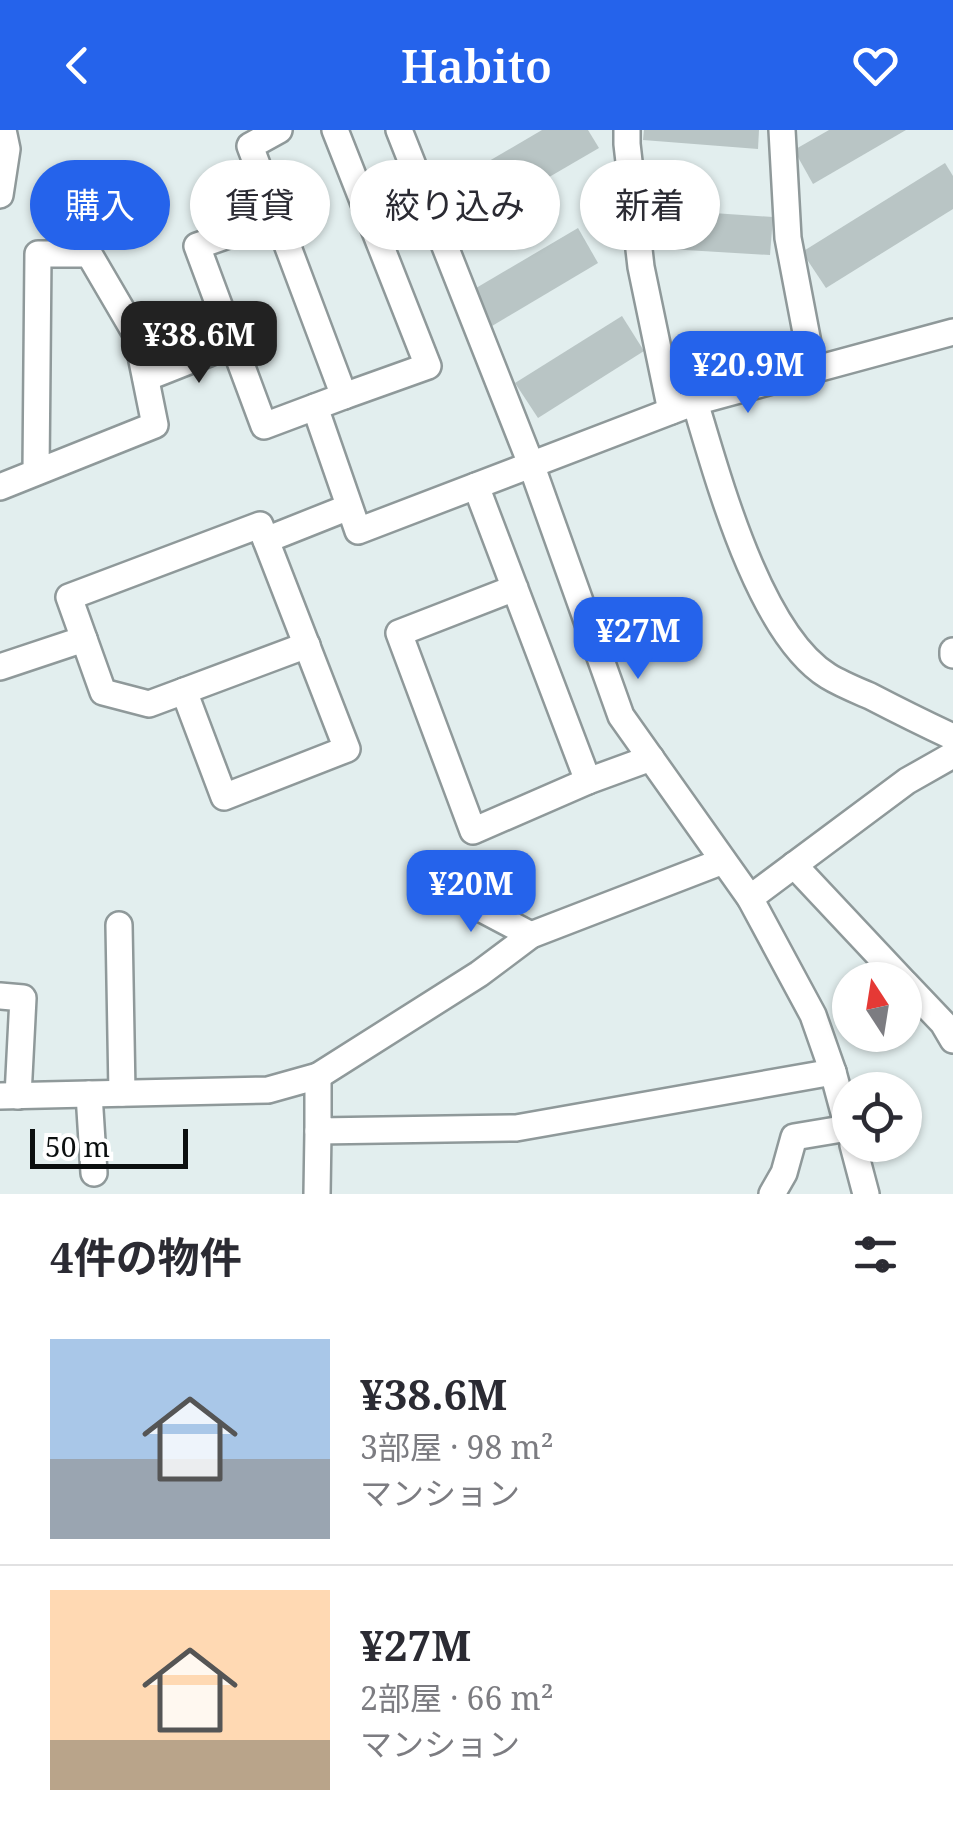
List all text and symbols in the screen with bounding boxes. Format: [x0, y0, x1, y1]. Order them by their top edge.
text: Habito [401, 35, 552, 96]
icon: back [50, 38, 105, 93]
icon: heart [848, 38, 903, 93]
chip: 購入 [30, 160, 170, 250]
chip: 賃貸 [190, 160, 330, 250]
chip: 絞り込み [350, 160, 560, 250]
chip: 新着 [580, 160, 720, 250]
pin: ¥38.6M [118, 301, 280, 386]
text: ¥38.6M [143, 312, 255, 355]
pin: ¥20.9M [667, 331, 829, 416]
text: ¥20.9M [692, 342, 804, 385]
pin: ¥27M [579, 597, 697, 682]
text: ¥27M [596, 608, 680, 651]
pin: ¥20M [412, 850, 530, 935]
text: ¥20M [429, 861, 513, 904]
north arrow [832, 962, 922, 1052]
map controls [832, 962, 922, 1162]
button: locate [832, 1072, 922, 1162]
scale bar [30, 1124, 188, 1168]
text: 50 m [45, 1127, 110, 1165]
icon: filters [848, 1227, 903, 1282]
text: 4件の物件 [50, 1228, 242, 1285]
text: ¥38.6M [360, 1365, 507, 1422]
icon: home [130, 1379, 250, 1499]
text: 3部屋 · 98 m² [360, 1425, 554, 1468]
text: マンション [360, 1471, 520, 1514]
text: ¥27M [360, 1616, 471, 1673]
icon: home [130, 1630, 250, 1750]
text: 2部屋 · 66 m² [360, 1676, 554, 1719]
text: マンション [360, 1722, 520, 1765]

